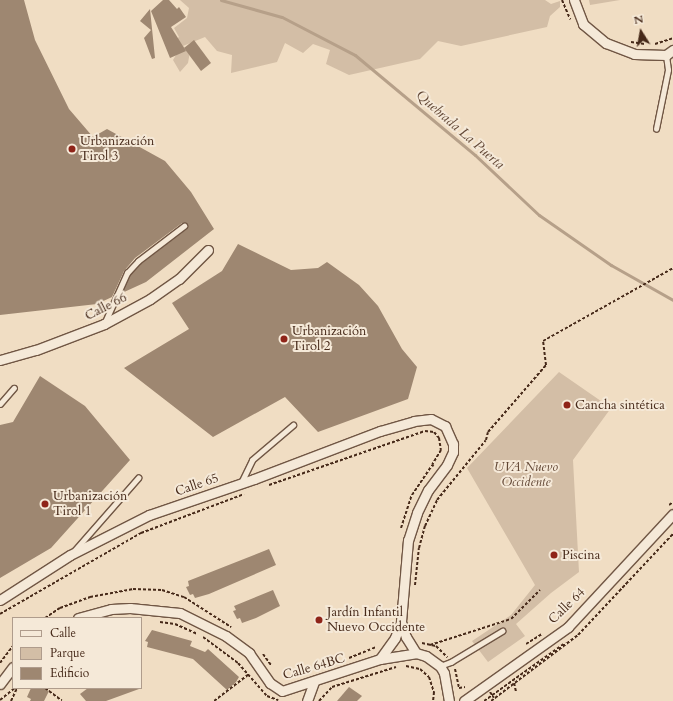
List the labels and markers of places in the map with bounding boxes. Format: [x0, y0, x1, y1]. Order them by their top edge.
place label: Urbanización Tirol 3 [80, 134, 154, 165]
marker: Urbanización Tirol 3 [67, 144, 77, 154]
place label: Urbanización Tirol 2 [292, 324, 366, 355]
marker: Urbanización Tirol 2 [279, 334, 289, 344]
place label: Cancha sintética [575, 397, 665, 413]
marker: Cancha sintética [562, 400, 572, 410]
place label: Urbanización Tirol 1 [53, 489, 127, 520]
marker: Urbanización Tirol 1 [40, 499, 50, 509]
place label: Piscina [562, 547, 600, 563]
marker: Piscina [549, 550, 559, 560]
place label: Jardín Infantil Nuevo Occidente [327, 605, 425, 636]
marker: Jardín Infantil Nuevo Occidente [314, 615, 324, 625]

